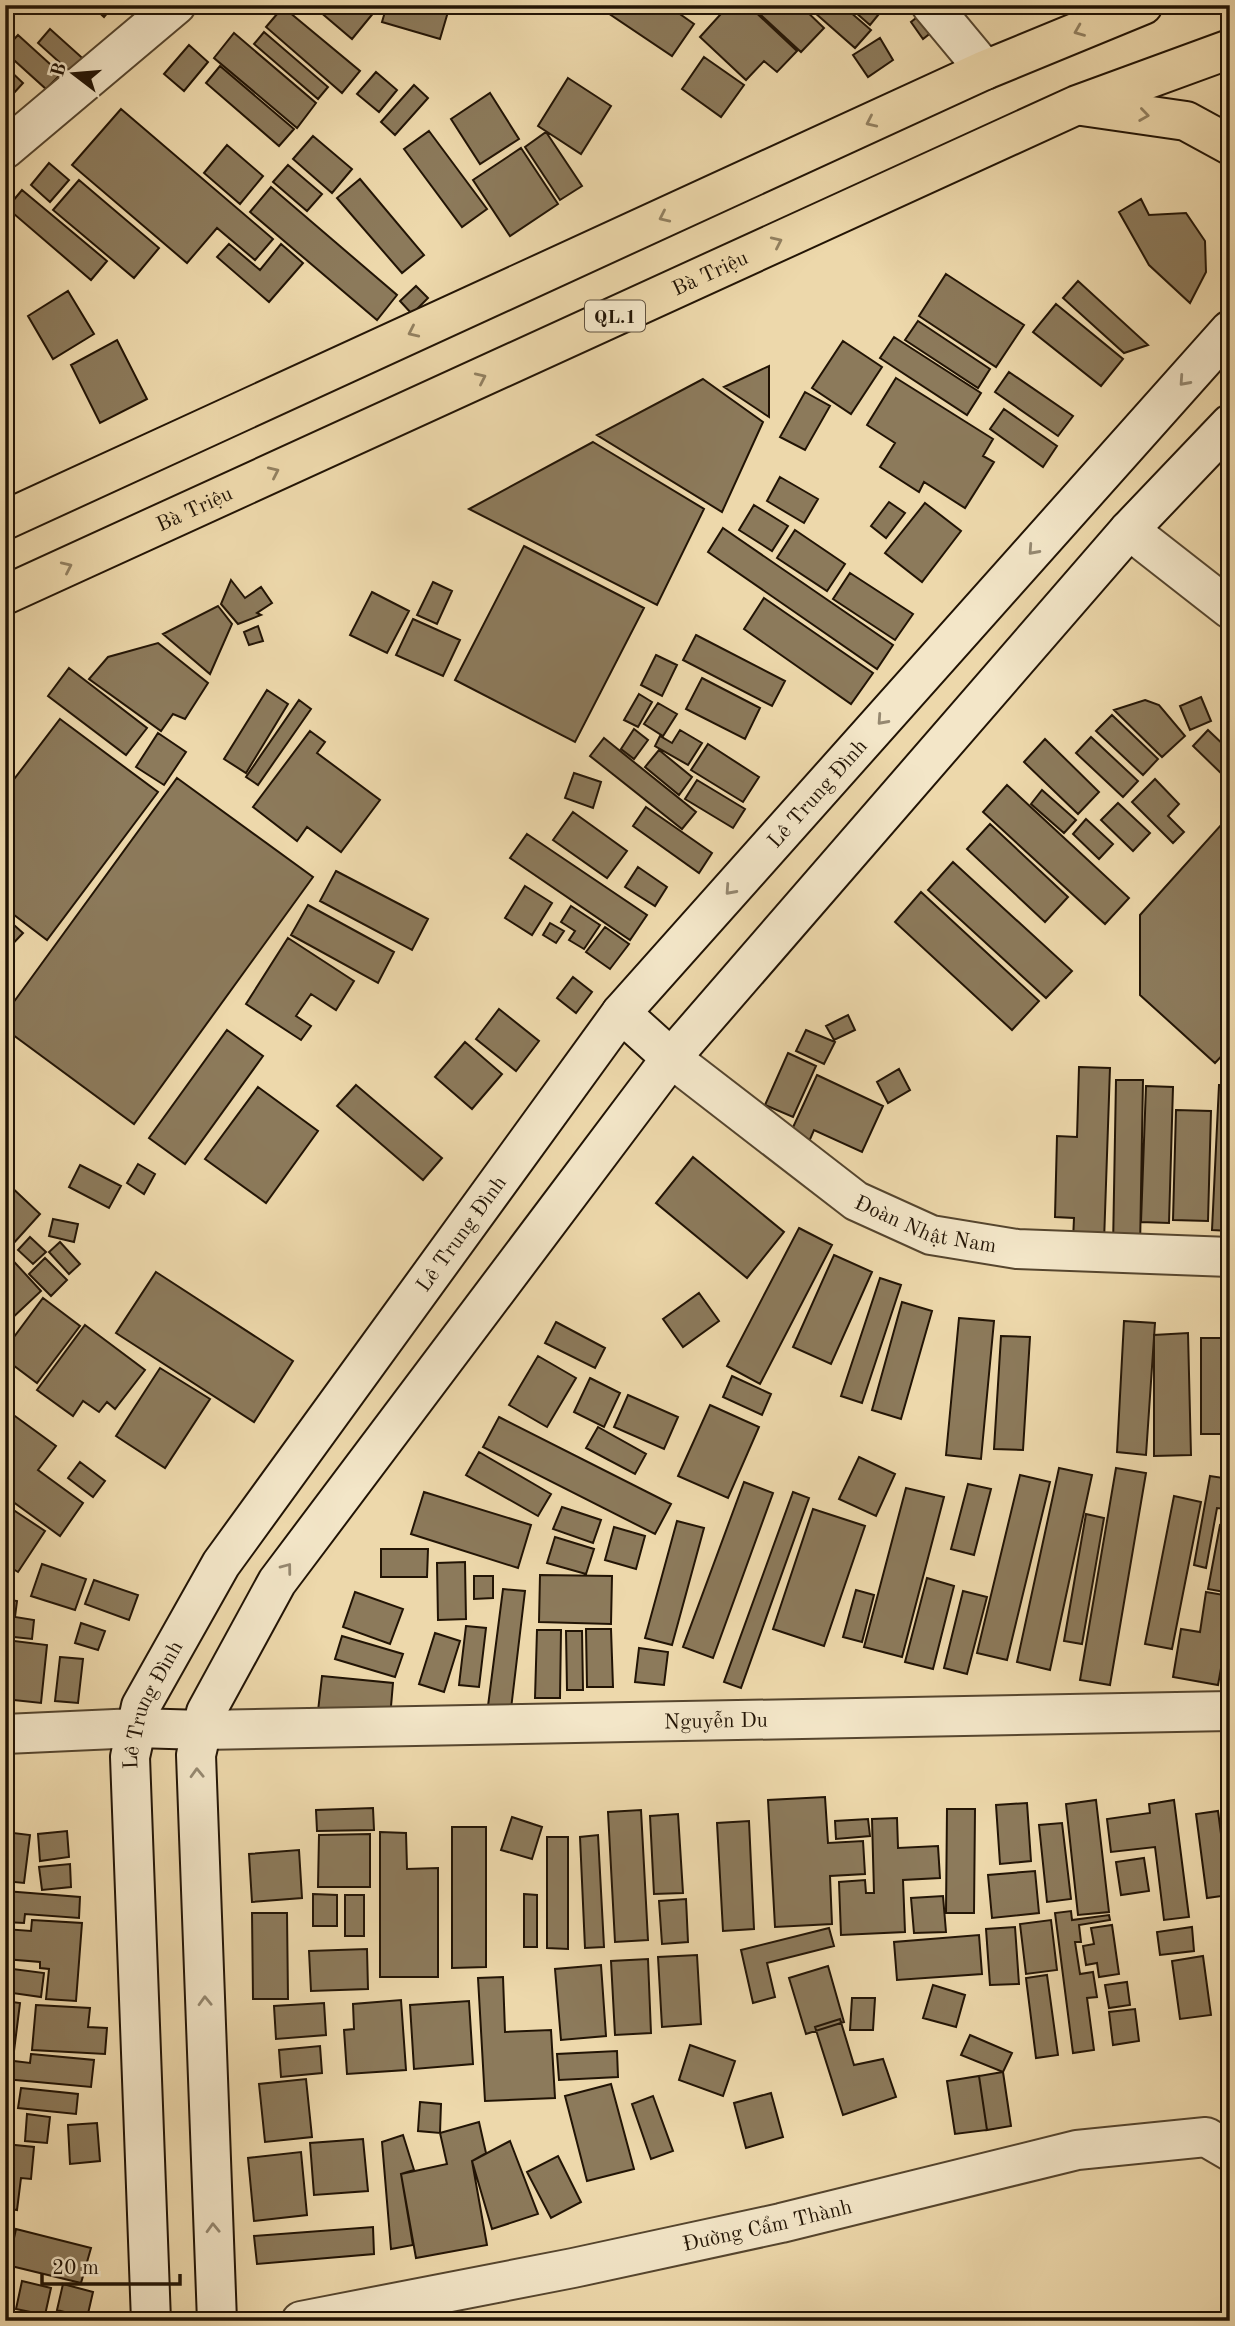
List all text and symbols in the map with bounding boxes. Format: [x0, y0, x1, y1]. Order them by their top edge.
one-way arrow [1074, 23, 1087, 37]
north arrow [38, 38, 108, 108]
text: B [49, 61, 71, 79]
one-way arrow [1139, 107, 1150, 122]
one-way arrow [866, 114, 878, 128]
one-way arrow [659, 209, 671, 223]
one-way arrow [770, 236, 782, 250]
street label: Bà Triệu [669, 248, 752, 301]
road number: QL.1 [585, 300, 645, 332]
one-way arrow [408, 324, 420, 338]
one-way arrow [474, 372, 486, 386]
one-way arrow [1180, 372, 1192, 385]
one-way arrow [267, 466, 279, 480]
street label: Bà Triệu [154, 484, 236, 536]
one-way arrow [1029, 542, 1041, 555]
one-way arrow [60, 561, 72, 575]
one-way arrow [877, 712, 890, 725]
street label: Lê Trung Đình [765, 736, 872, 852]
one-way arrow [726, 882, 738, 895]
street label: Lê Trung Đình [413, 1172, 511, 1296]
street label: Đoàn Nhật Nam [851, 1193, 998, 1257]
one-way arrow [279, 1564, 292, 1576]
street label: Lê Trung Đình [121, 1638, 187, 1770]
street label: Nguyễn Du [664, 1709, 768, 1733]
one-way arrow [189, 1768, 205, 1778]
one-way arrow [198, 1995, 213, 2006]
street label: Đường Cẩm Thành [681, 2197, 854, 2256]
one-way arrow [206, 2222, 221, 2233]
scale bar [42, 2242, 180, 2286]
text: 20 m [52, 2258, 99, 2279]

